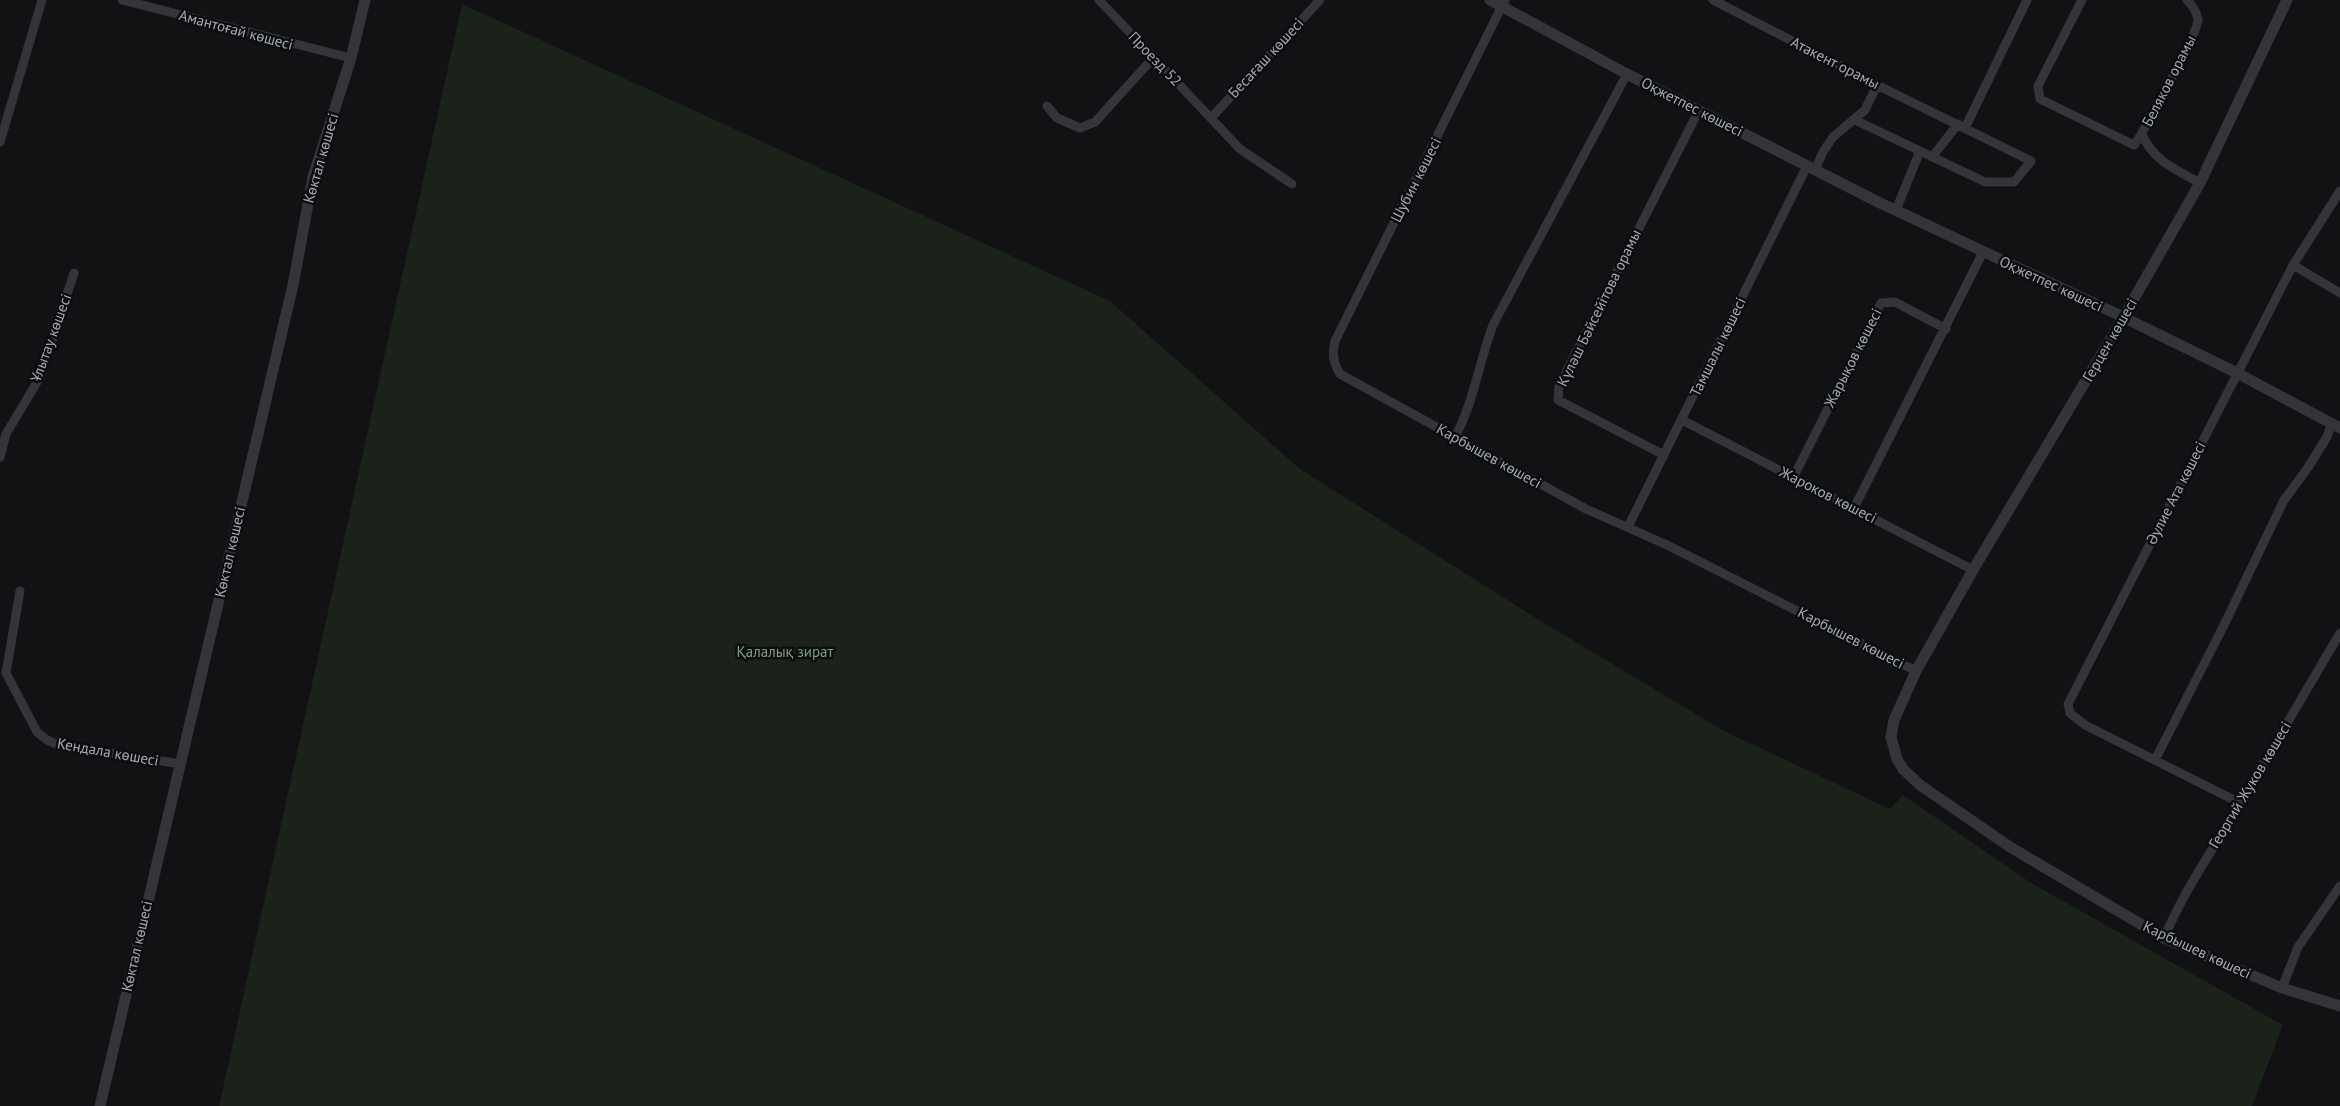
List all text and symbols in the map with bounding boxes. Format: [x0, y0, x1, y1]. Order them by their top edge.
street label: Амантоғай көшесі [177, 5, 295, 54]
street label: Бесағаш көшесі [1224, 14, 1308, 102]
street label: Проезд 52 [1125, 27, 1186, 90]
street label: Атакент орамы [1788, 32, 1883, 93]
street label: Беляков орамы [2137, 32, 2200, 130]
street label: Оқжетпес көшесі [1638, 73, 1746, 140]
street label: Көктал көшесі [299, 111, 342, 205]
street label: Шубин көшесі [1386, 134, 1445, 225]
street label: Күләш Бәйсейітова орамы [1552, 226, 1645, 389]
street label: Оқжетпес көшесі [1997, 251, 2106, 316]
street label: Ұлытау көшесі [26, 291, 75, 385]
street label: Тамшалы көшесі [1685, 294, 1750, 400]
street label: Герцен көшесі [2078, 295, 2141, 385]
street label: Жарықов көшесі [1819, 305, 1886, 411]
street label: Карбышев көшесі [1433, 419, 1545, 492]
street label: Әулие Ата көшесі [2141, 438, 2210, 547]
street label: Жароков көшесі [1776, 461, 1880, 527]
street label: Көктал көшесі [210, 505, 249, 599]
street label: Карбышев көшесі [1795, 603, 1908, 673]
park label: Қалалық зират [736, 642, 834, 661]
street label: Георгий Жуков көшесі [2204, 718, 2295, 852]
street label: Кендала көшесі [56, 733, 160, 770]
street label: Көктал көшесі [117, 899, 156, 993]
street label: Карбышев көшесі [2140, 916, 2254, 983]

